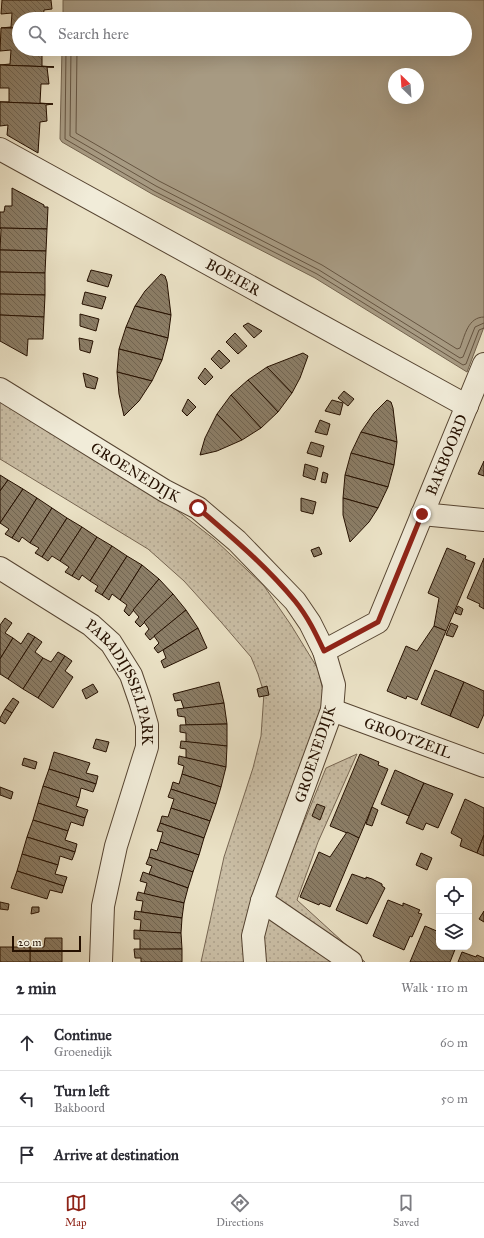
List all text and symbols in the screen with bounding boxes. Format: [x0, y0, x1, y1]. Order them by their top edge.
search box [12, 12, 472, 56]
icon: search [26, 23, 48, 45]
text: Search here [58, 25, 129, 43]
north arrow [388, 68, 424, 104]
street label: BOEIER [203, 255, 264, 300]
street label: BAKBOORD [422, 412, 471, 498]
street label: GROENEDIJK [87, 438, 183, 506]
route start [189, 499, 207, 517]
route end [413, 505, 431, 523]
street label: PARADIJSSELPARK [83, 615, 156, 746]
street label: GROENEDIJK [291, 703, 340, 805]
street label: GROOTZEIL [362, 714, 454, 762]
map controls [436, 878, 472, 950]
button: locate [436, 878, 472, 914]
button: layers [436, 914, 472, 950]
scale bar [12, 934, 81, 953]
text: 20 m [18, 936, 41, 949]
text: 2 min [16, 978, 56, 999]
text: Walk · 110 m [401, 980, 468, 996]
text: Continue [54, 1026, 112, 1044]
icon: ahead [16, 1032, 38, 1054]
text: 60 m [440, 1035, 468, 1051]
text: Groenedijk [54, 1044, 112, 1060]
text: Turn left [54, 1082, 110, 1100]
icon: left [16, 1088, 38, 1110]
text: 50 m [441, 1091, 468, 1107]
text: Bakboord [54, 1100, 105, 1116]
icon: arrive [16, 1144, 38, 1166]
text: Arrive at destination [54, 1146, 179, 1164]
tab: Map [65, 1192, 87, 1229]
tab: Directions [216, 1192, 264, 1229]
tab: Saved [393, 1192, 419, 1229]

